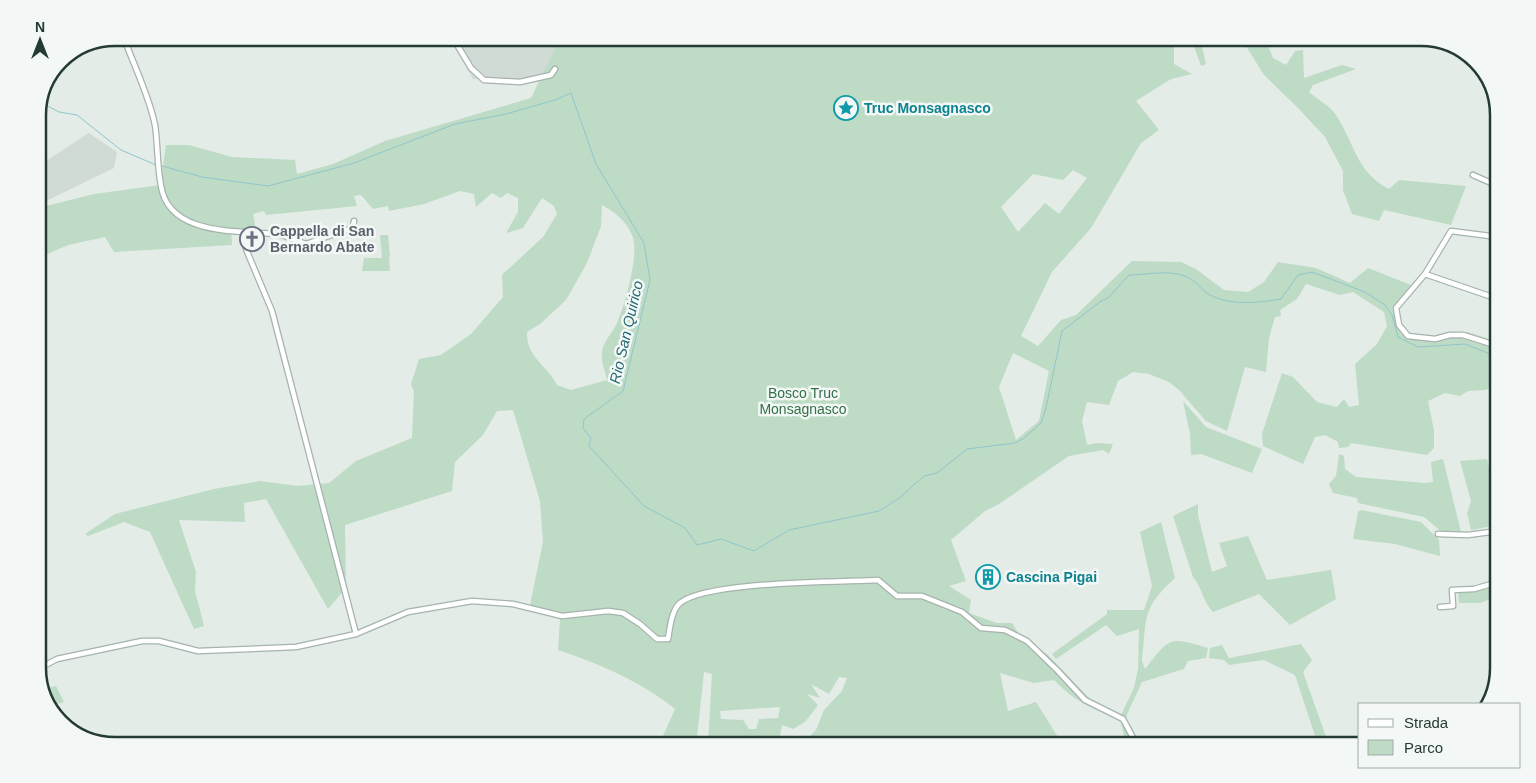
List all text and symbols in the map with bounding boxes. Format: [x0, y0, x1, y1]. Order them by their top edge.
north arrow [15, 15, 65, 65]
text: N [35, 19, 45, 35]
place icon: Truc Monsagnasco [833, 95, 859, 121]
place label: Truc Monsagnasco [864, 100, 991, 116]
place label: Cappella di San Bernardo Abate [270, 223, 375, 255]
church icon: Cappella di San Bernardo Abate [239, 226, 265, 252]
water label: Rio San Quirico [606, 279, 646, 385]
park label: Bosco Truc Monsagnasco [759, 385, 847, 417]
building icon: Cascina Pigai [975, 564, 1001, 590]
place label: Cascina Pigai [1006, 569, 1097, 585]
legend [1358, 703, 1521, 768]
text: Strada [1404, 714, 1449, 731]
text: Parco [1404, 739, 1443, 756]

